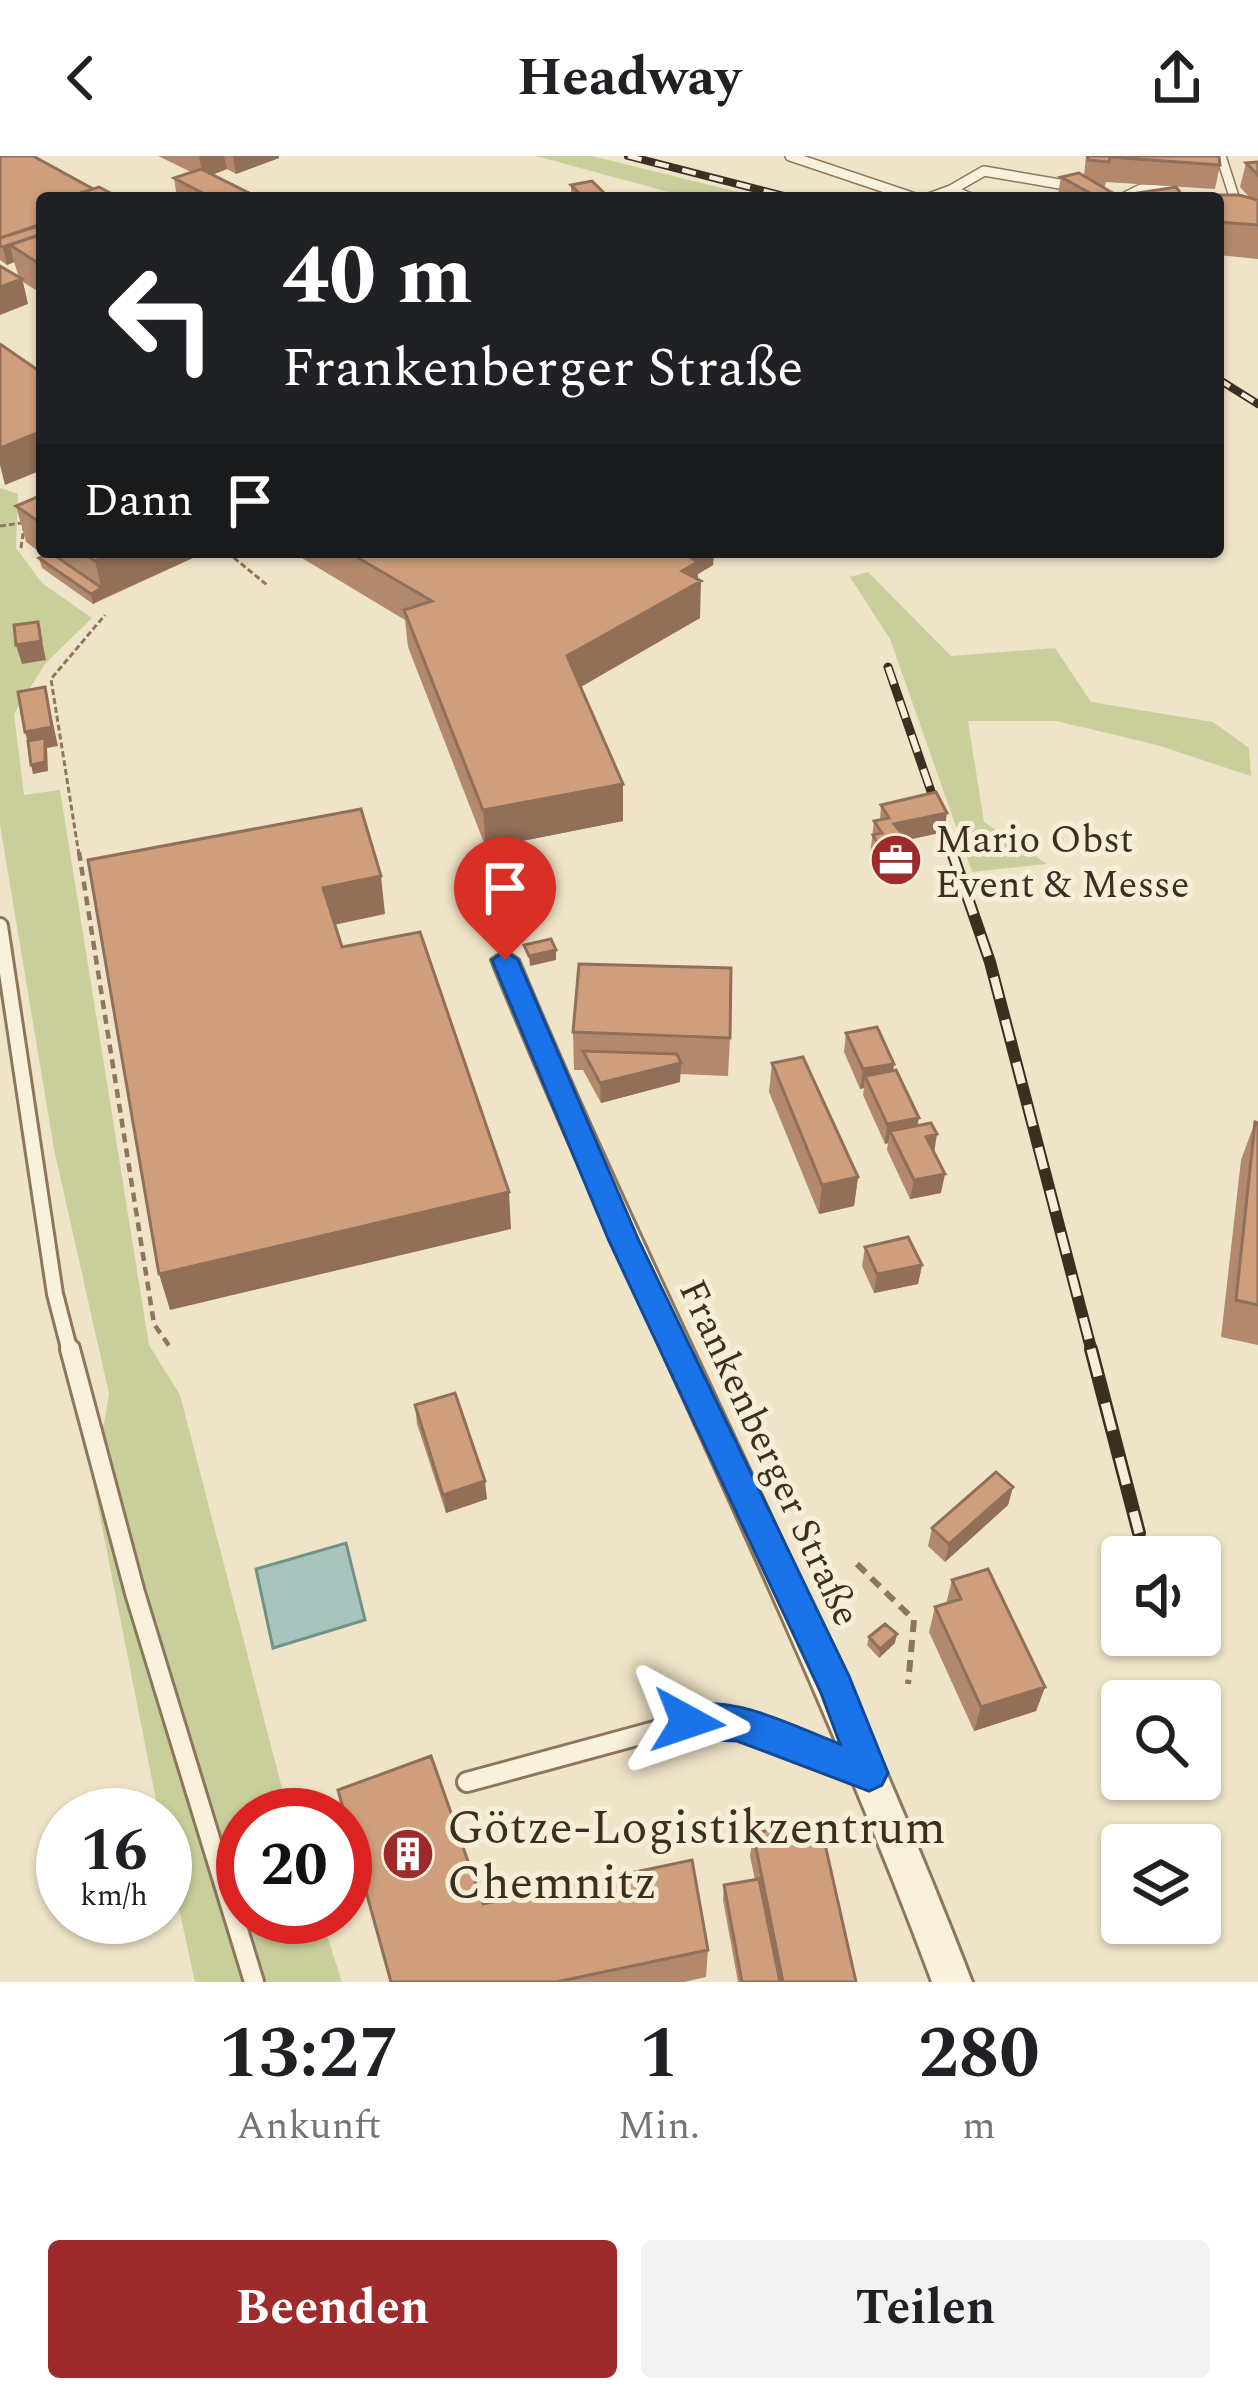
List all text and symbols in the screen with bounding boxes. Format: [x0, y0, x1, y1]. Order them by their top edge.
text: Headway [517, 37, 741, 119]
icon: back [48, 45, 114, 111]
icon: share [1144, 45, 1210, 111]
text: 40 m [282, 213, 473, 341]
icon: left [84, 240, 240, 396]
text: Frankenberger Straße [282, 328, 803, 410]
text: Dann [84, 467, 193, 536]
icon: arrive [217, 468, 283, 534]
place label: Mario Obst Event & Messe [935, 811, 1190, 915]
office icon: Mario Obst Event & Messe [868, 832, 924, 888]
pin [454, 837, 556, 960]
icon: arrive [472, 855, 538, 921]
street label: Frankenberger Straße [662, 1270, 875, 1636]
map controls [1101, 1536, 1221, 1944]
button: sound [1101, 1536, 1221, 1656]
position arrow [625, 1659, 751, 1785]
button: search [1101, 1680, 1221, 1800]
speed limit sign: 20 [216, 1788, 372, 1944]
place label: Götze-Logistikzentrum Chemnitz [447, 1792, 946, 1920]
text: 16 [80, 1805, 148, 1897]
button: layers [1101, 1824, 1221, 1944]
building icon: Götze-Logistikzentrum Chemnitz [380, 1826, 436, 1882]
text: km/h [80, 1873, 148, 1919]
text: 13:27 [218, 2000, 399, 2109]
text: 1 [639, 2000, 679, 2109]
text: 280 [918, 2000, 1040, 2109]
text: Ankunft [236, 2097, 381, 2156]
text: Min. [618, 2097, 700, 2156]
text: m [962, 2097, 996, 2156]
button: Beenden [48, 2240, 617, 2378]
button: Teilen [641, 2240, 1210, 2378]

